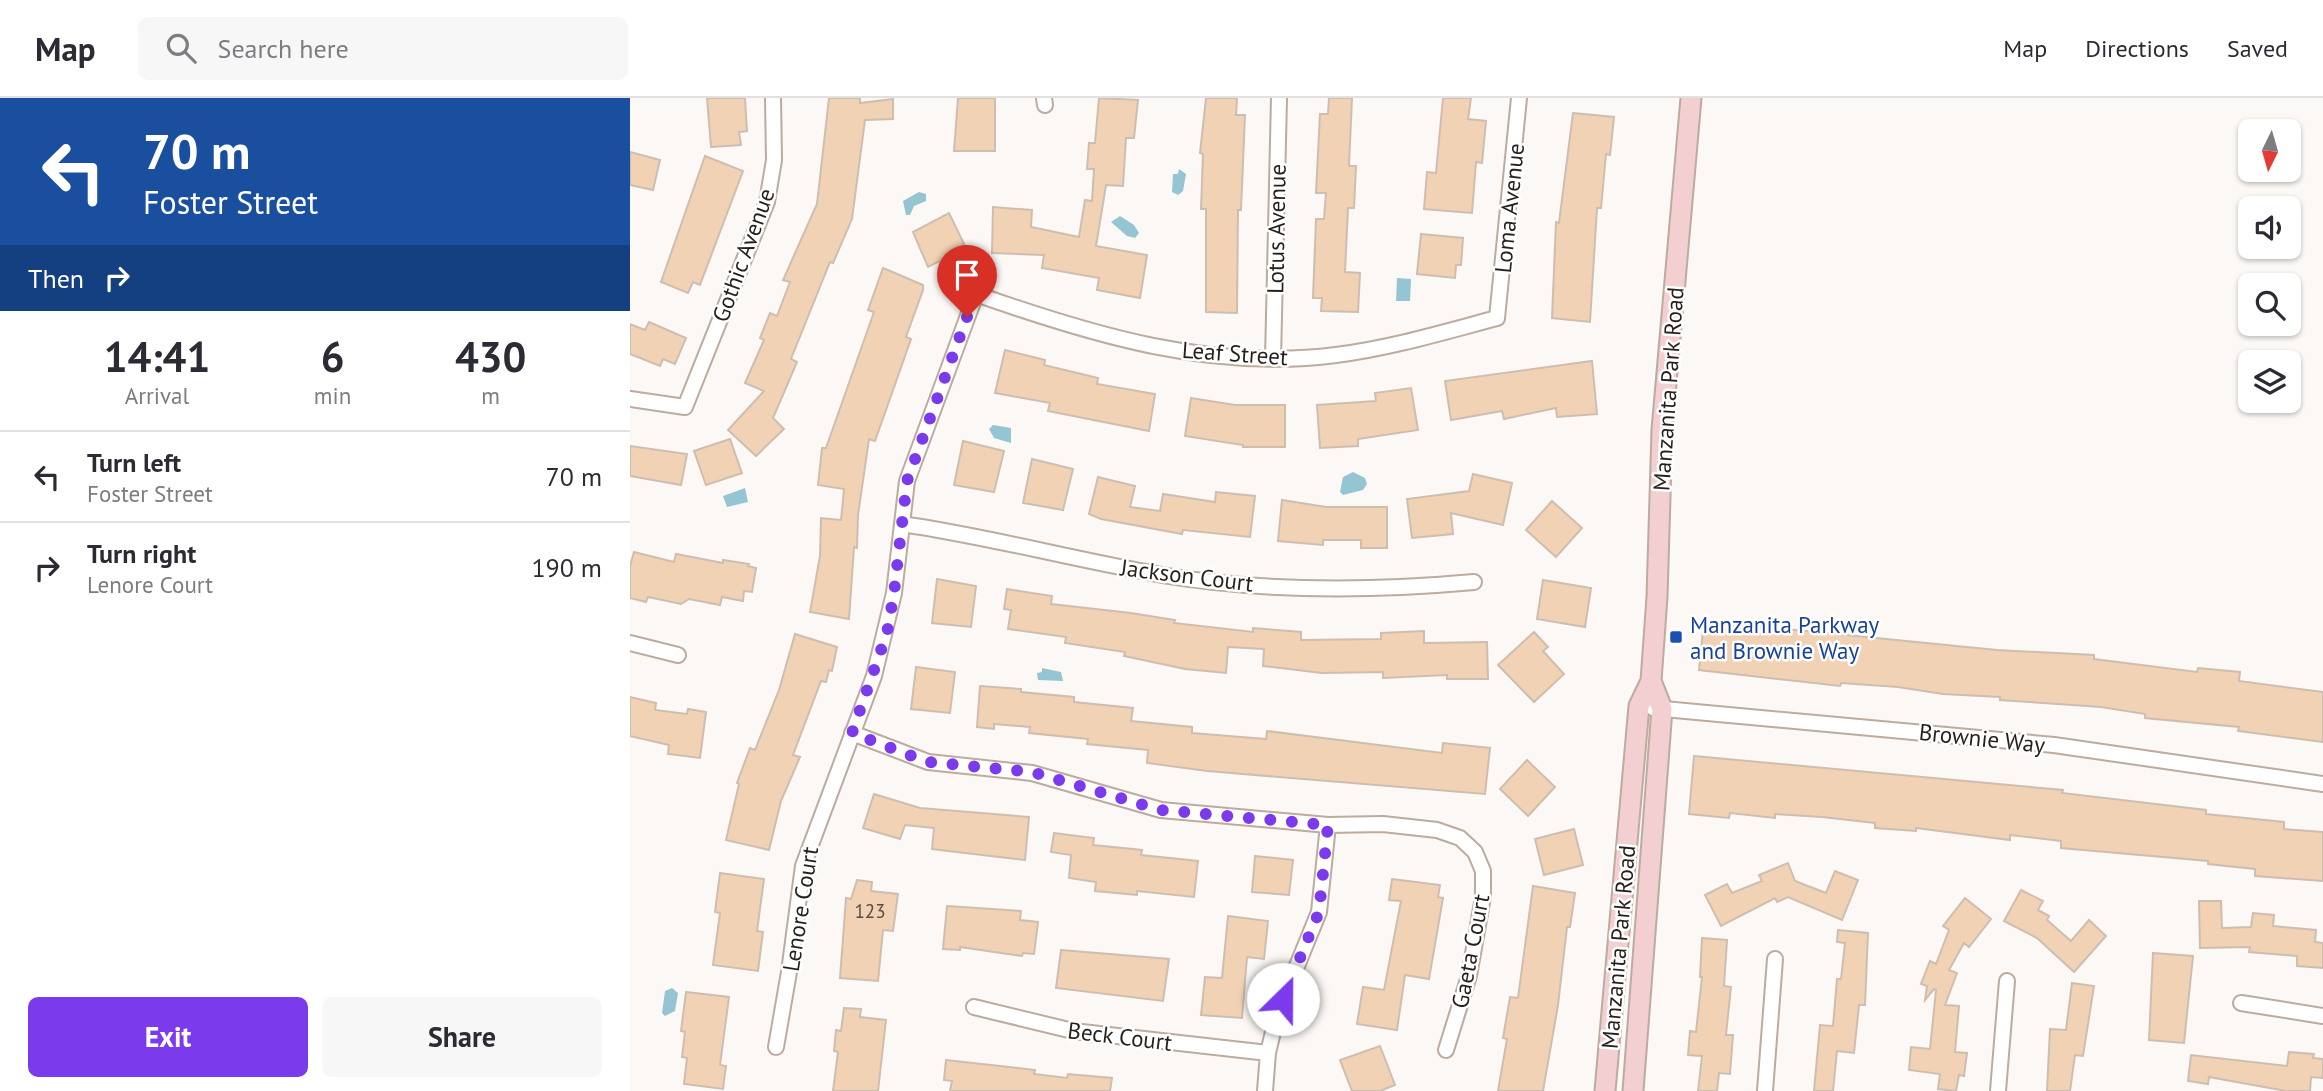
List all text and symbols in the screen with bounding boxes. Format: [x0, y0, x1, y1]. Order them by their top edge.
search box [138, 17, 628, 80]
text: Map [35, 27, 96, 70]
icon: search [162, 29, 200, 67]
text: Search here [218, 32, 349, 65]
text: Map [2003, 33, 2047, 64]
text: Directions [2085, 33, 2189, 64]
text: Saved [2227, 33, 2288, 64]
text: 70 m [143, 119, 250, 183]
north arrow [2238, 119, 2301, 182]
map controls [2238, 119, 2301, 413]
icon: left [28, 126, 119, 217]
street label: Loma Avenue [1488, 142, 1530, 274]
street label: Lotus Avenue [1260, 164, 1292, 294]
text: Foster Street [143, 181, 318, 223]
street label: Gothic Avenue [705, 184, 781, 326]
button: sound [2238, 196, 2301, 259]
pin [937, 245, 997, 317]
icon: arrive [948, 256, 986, 294]
icon: right [98, 259, 136, 297]
text: Then [28, 262, 84, 295]
button: search [2238, 273, 2301, 336]
street label: Manzanita Park Road [1646, 286, 1690, 492]
text: 14:41 [104, 329, 210, 384]
text: 6 [321, 329, 344, 384]
text: 430 [455, 329, 526, 384]
street label: Leaf Street [1181, 335, 1289, 371]
button: layers [2238, 350, 2301, 413]
text: Arrival [125, 381, 189, 410]
text: min [314, 381, 351, 410]
text: m [481, 381, 500, 410]
text: Turn left [87, 446, 181, 479]
icon: left [28, 458, 66, 496]
text: 70 m [546, 460, 602, 493]
text: Foster Street [87, 479, 213, 508]
text: Turn right [87, 537, 196, 570]
icon: right [28, 549, 66, 587]
text: 190 m [531, 551, 602, 584]
street label: Jackson Court [1118, 552, 1255, 598]
text: Lenore Court [87, 570, 213, 599]
place label: Manzanita Parkway and Brownie Way [1690, 610, 1880, 665]
marker: Manzanita Parkway and Brownie Way [1668, 629, 1684, 645]
street label: Brownie Way [1918, 717, 2047, 759]
street label: Lenore Court [776, 844, 824, 974]
street label: Manzanita Park Road [1595, 844, 1641, 1050]
street label: Gaeta Court [1445, 891, 1495, 1011]
house number: 123 [854, 899, 886, 923]
position arrow [1246, 962, 1320, 1036]
button: Exit [28, 997, 308, 1077]
button: Share [322, 997, 602, 1077]
street label: Beck Court [1066, 1015, 1174, 1057]

